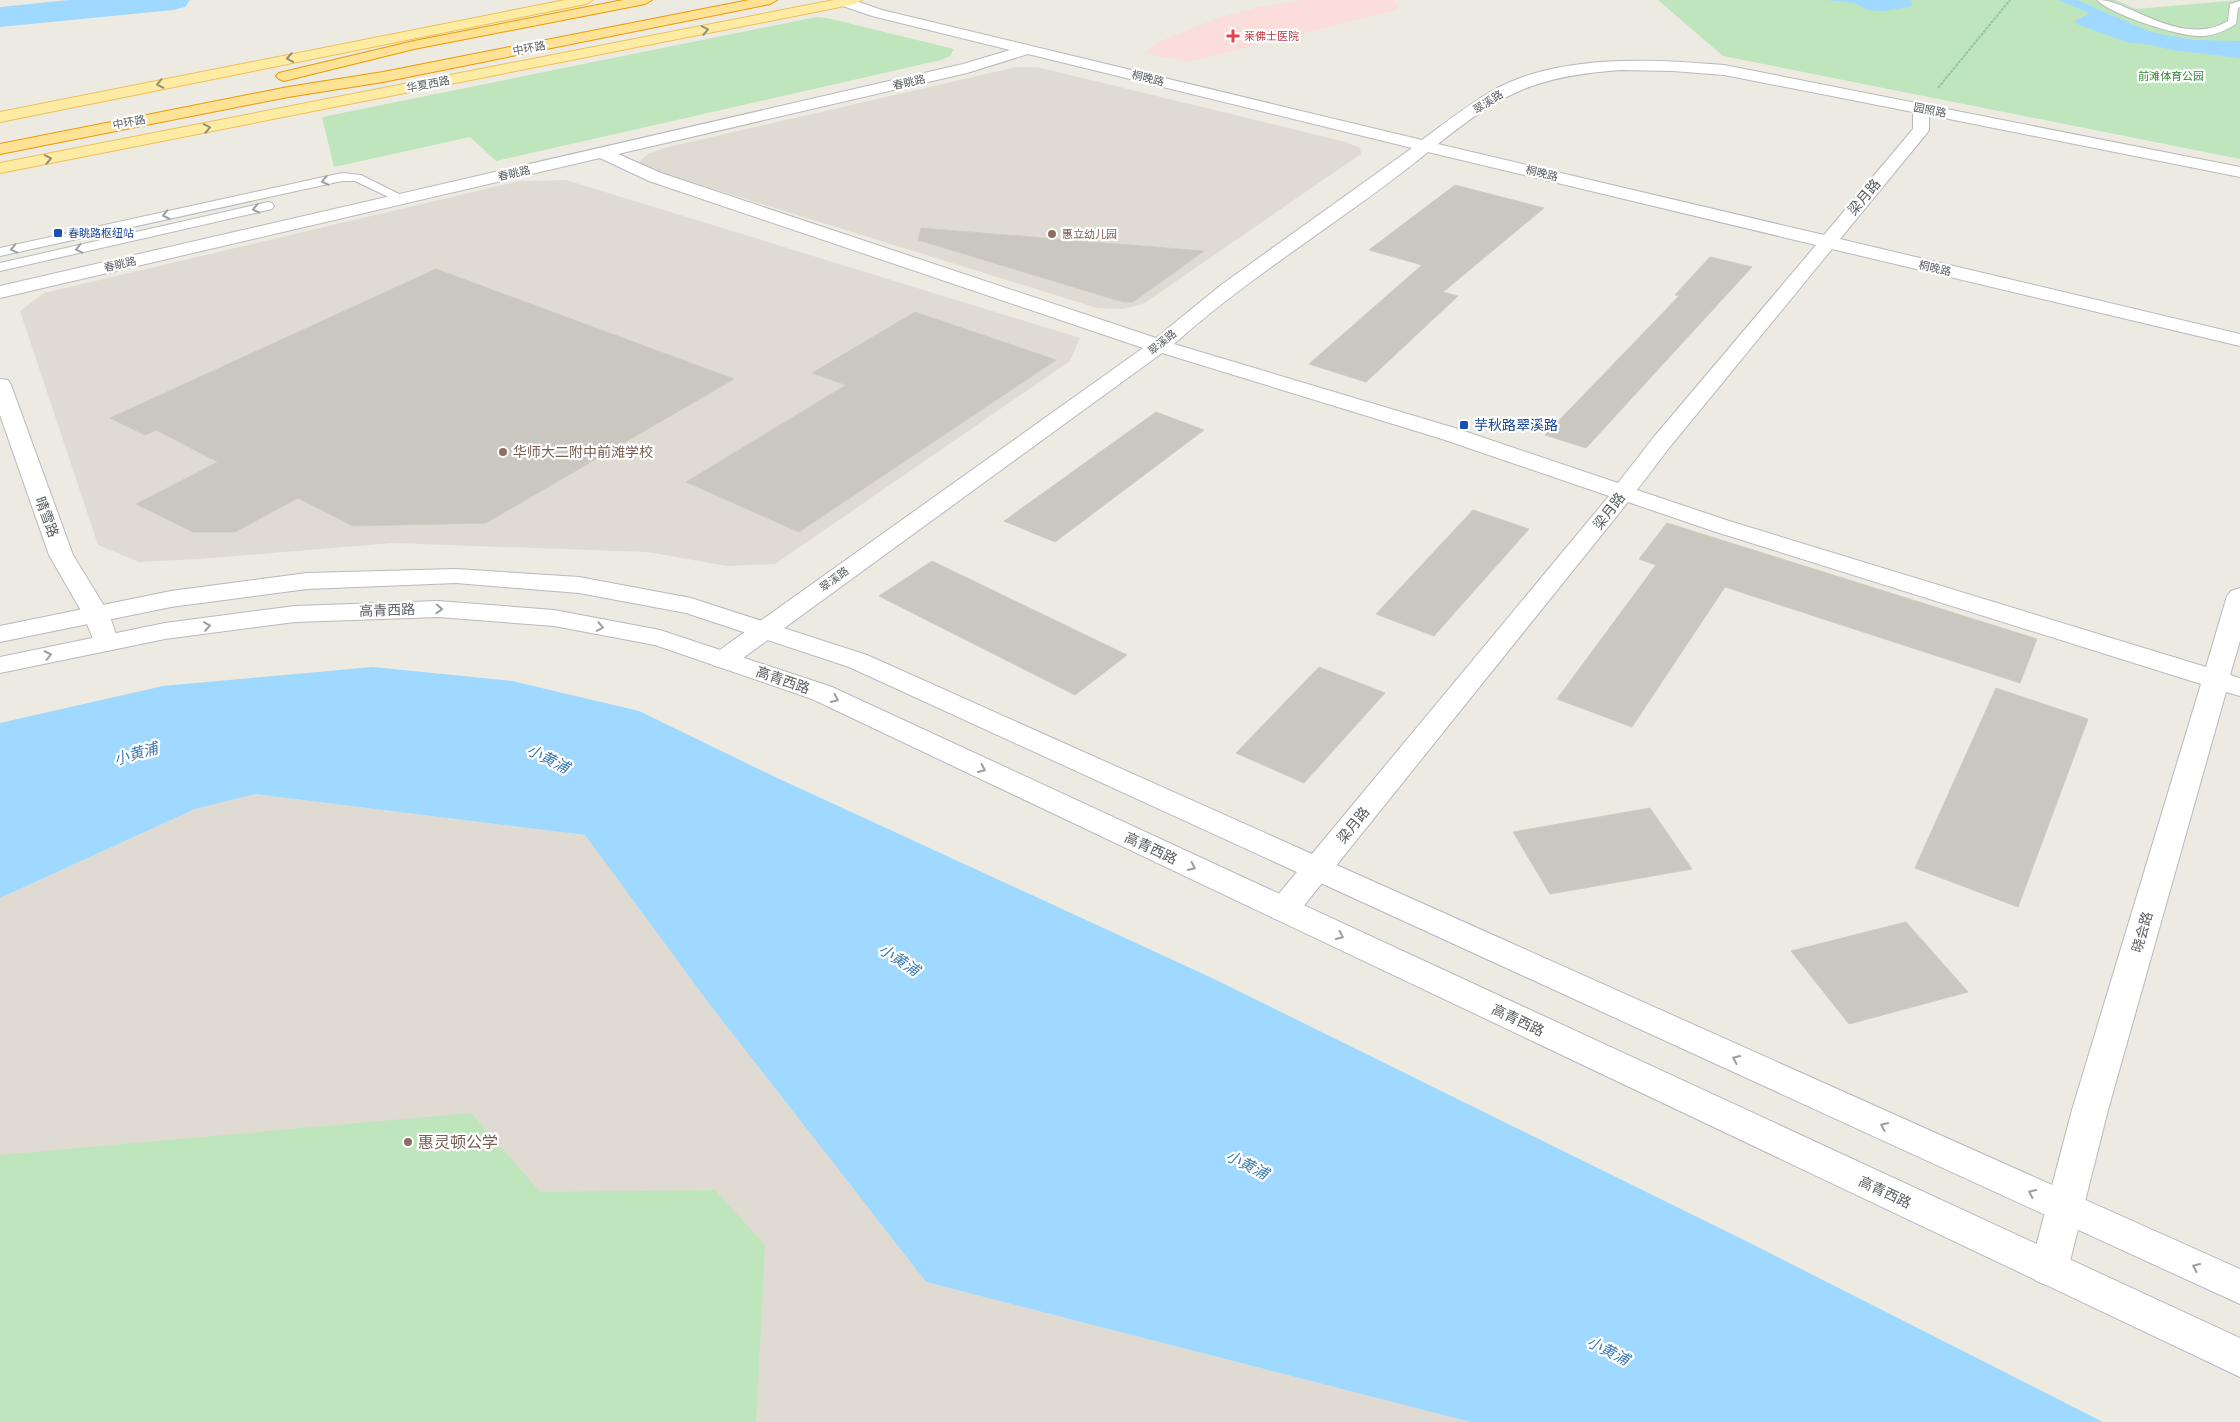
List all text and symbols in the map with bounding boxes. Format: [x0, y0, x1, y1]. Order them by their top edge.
one-way arrow [701, 25, 710, 35]
marker: 莱佛士医院 [1226, 29, 1240, 43]
place label: 莱佛士医院 [1244, 29, 1299, 43]
street label: 中环路 [511, 38, 547, 58]
one-way arrow [285, 53, 294, 63]
street label: 桐晚路 [1130, 67, 1166, 89]
park label: 前滩体育公园 [2138, 69, 2204, 83]
street label: 春眺路 [891, 71, 927, 93]
street label: 华夏西路 [405, 73, 451, 95]
one-way arrow [155, 79, 164, 89]
street label: 翠溪路 [1470, 87, 1506, 117]
street label: 园照路 [1912, 100, 1948, 120]
street label: 中环路 [111, 112, 147, 132]
one-way arrow [203, 123, 212, 133]
one-way arrow [43, 154, 52, 164]
street label: 春眺路 [496, 162, 532, 184]
street label: 桐晚路 [1524, 162, 1560, 184]
one-way arrow [320, 175, 329, 186]
street label: 梁月路 [1844, 175, 1884, 219]
one-way arrow [252, 203, 261, 214]
one-way arrow [161, 209, 170, 220]
place label: 春眺路枢纽站 [68, 226, 134, 240]
marker: 春眺路枢纽站 [52, 227, 64, 239]
place label: 惠立幼儿园 [1062, 227, 1117, 241]
marker: 惠立幼儿园 [1046, 228, 1058, 240]
one-way arrow [9, 243, 18, 254]
one-way arrow [75, 243, 84, 254]
street label: 春眺路 [102, 253, 138, 275]
street label: 桐晚路 [1917, 257, 1953, 279]
street label: 翠溪路 [1145, 326, 1179, 358]
place label: 芋秋路翠溪路 [1474, 416, 1558, 434]
marker: 芋秋路翠溪路 [1458, 419, 1470, 431]
place label: 华师大二附中前滩学校 [513, 443, 653, 461]
marker: 华师大二附中前滩学校 [497, 446, 509, 458]
street label: 梁月路 [1589, 489, 1629, 533]
street label: 晴雪路 [31, 494, 63, 540]
street label: 翠溪路 [817, 564, 851, 594]
street label: 高青西路 [359, 600, 415, 620]
one-way arrow [435, 604, 443, 615]
one-way arrow [203, 621, 212, 631]
one-way arrow [596, 621, 605, 631]
one-way arrow [43, 651, 52, 661]
street label: 高青西路 [754, 662, 812, 698]
one-way arrow [830, 693, 839, 704]
water label: 小黄浦 [112, 738, 162, 770]
water label: 小黄浦 [523, 740, 574, 779]
one-way arrow [977, 762, 986, 773]
street label: 梁月路 [1333, 803, 1373, 847]
street label: 高青西路 [1122, 828, 1180, 868]
one-way arrow [1187, 861, 1196, 871]
street label: 晓会路 [2128, 909, 2156, 955]
one-way arrow [1335, 930, 1344, 940]
water label: 小黄浦 [875, 939, 925, 982]
street label: 高青西路 [1489, 1000, 1547, 1040]
one-way arrow [1732, 1054, 1741, 1065]
one-way arrow [1880, 1121, 1889, 1132]
place label: 惠灵顿公学 [418, 1132, 498, 1153]
marker: 惠灵顿公学 [402, 1136, 414, 1148]
water label: 小黄浦 [1222, 1146, 1273, 1185]
street label: 高青西路 [1856, 1172, 1914, 1212]
one-way arrow [2028, 1189, 2037, 1199]
one-way arrow [2192, 1263, 2201, 1274]
water label: 小黄浦 [1583, 1332, 1634, 1371]

